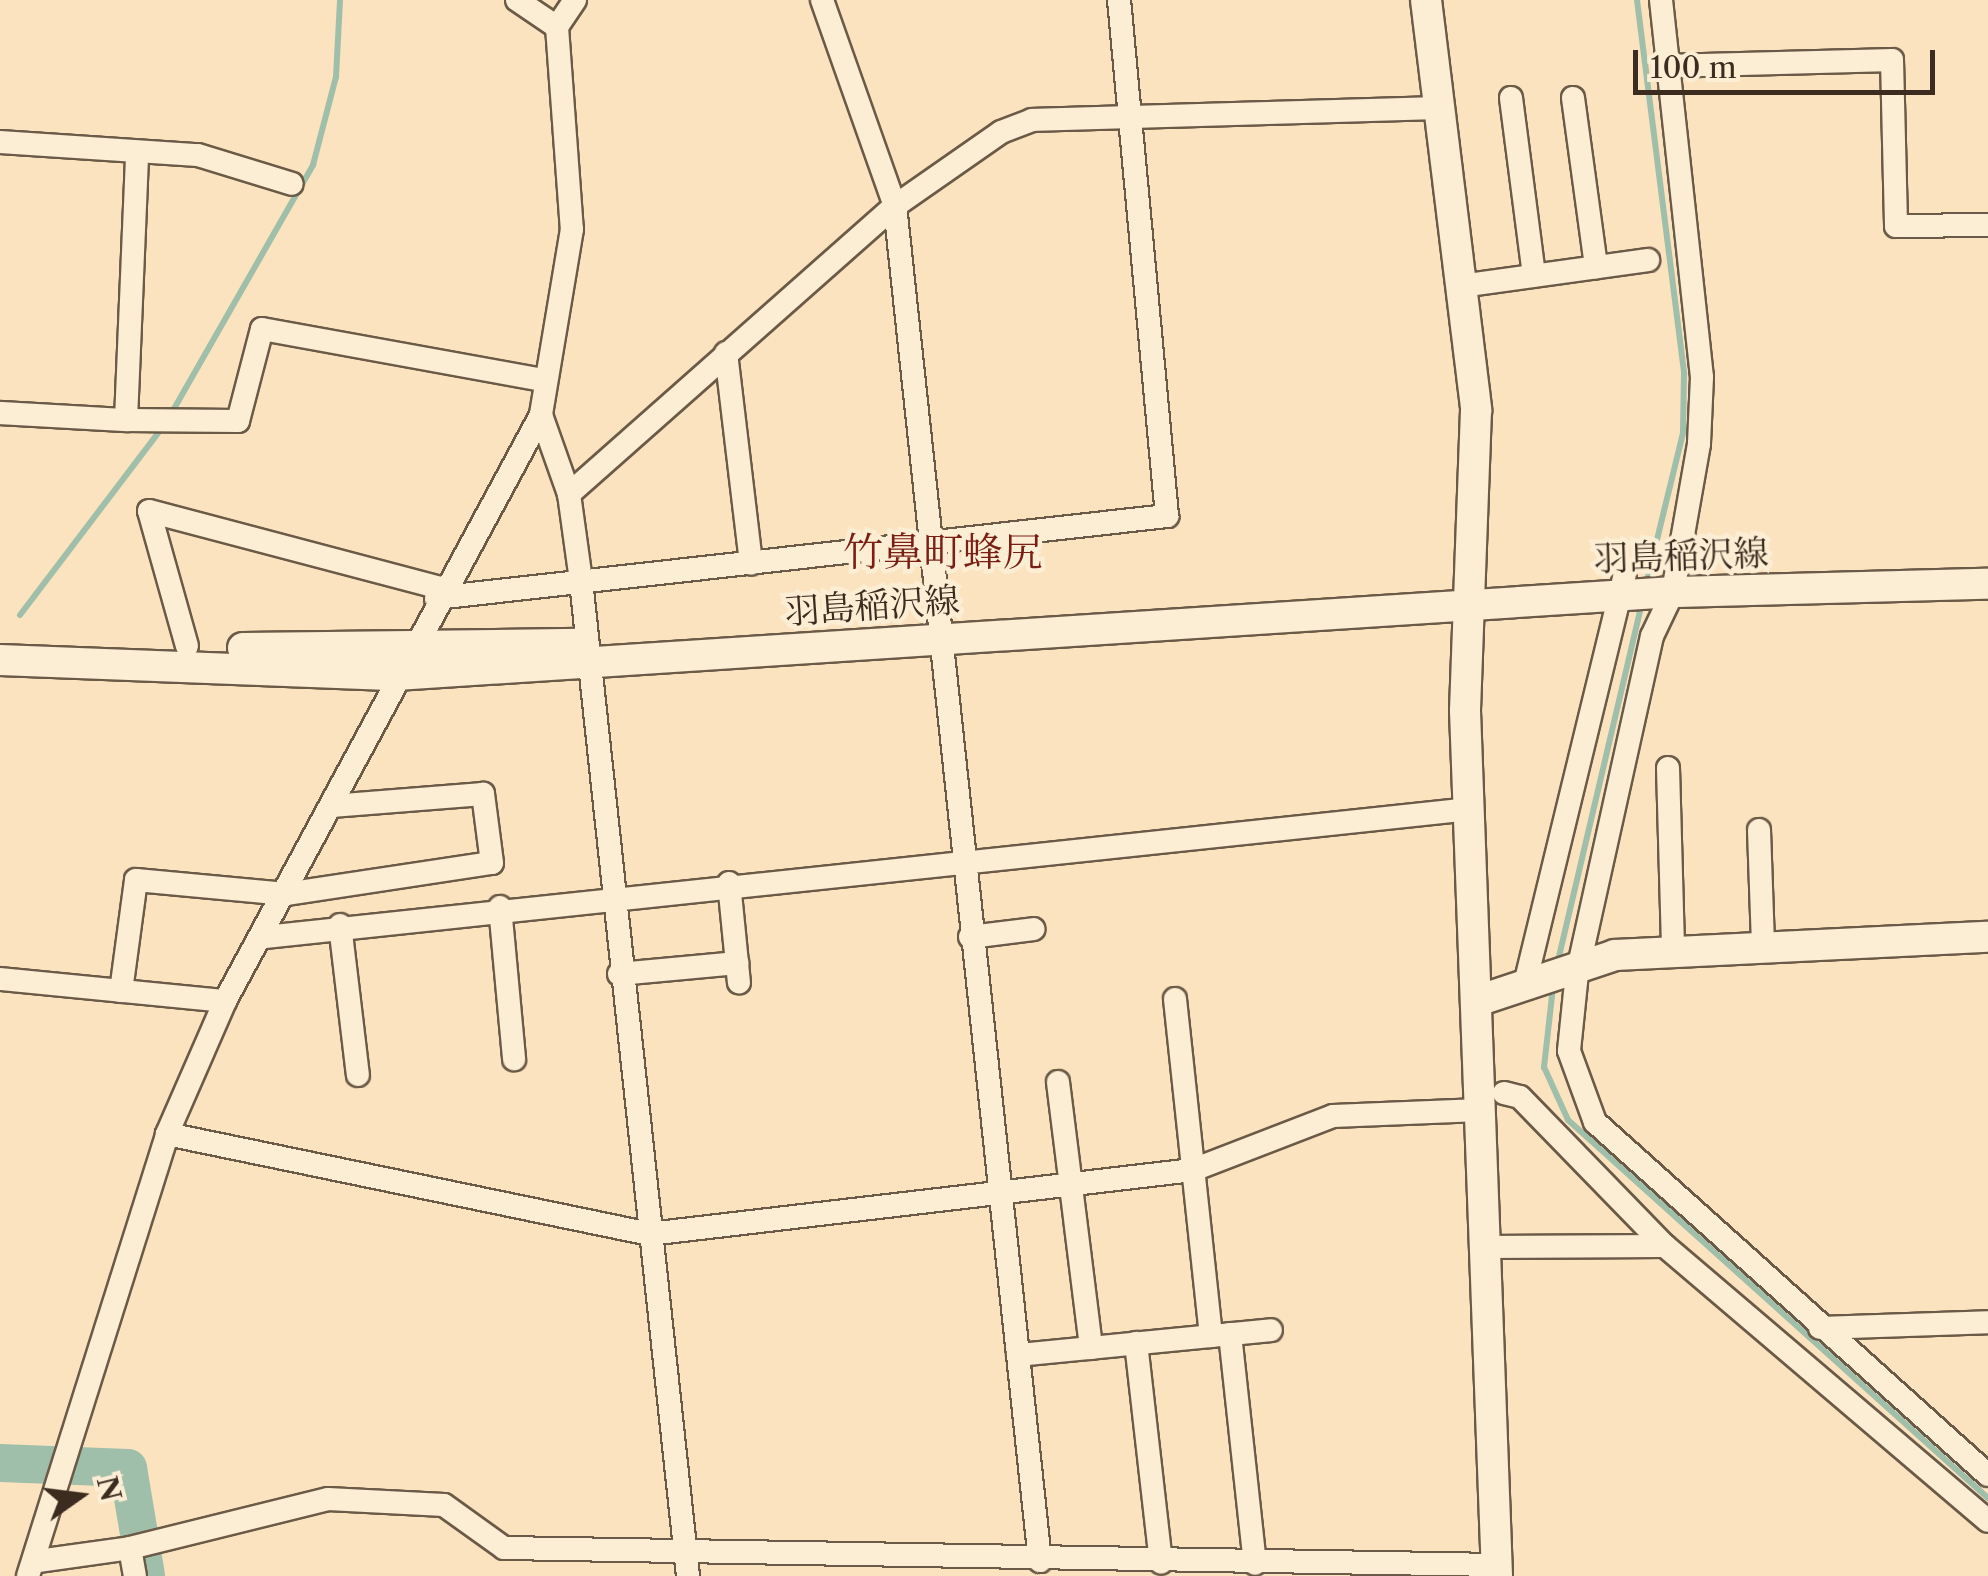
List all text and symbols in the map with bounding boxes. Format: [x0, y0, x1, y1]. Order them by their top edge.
scale bar [1638, 30, 1940, 92]
text: 100 m [1650, 49, 1737, 86]
district label: 竹鼻町蜂尻 [843, 528, 1043, 576]
street label: 羽島稲沢線 [1593, 532, 1769, 580]
street label: 羽島稲沢線 [783, 579, 961, 633]
north arrow [30, 1446, 130, 1546]
text: N [90, 1473, 129, 1505]

